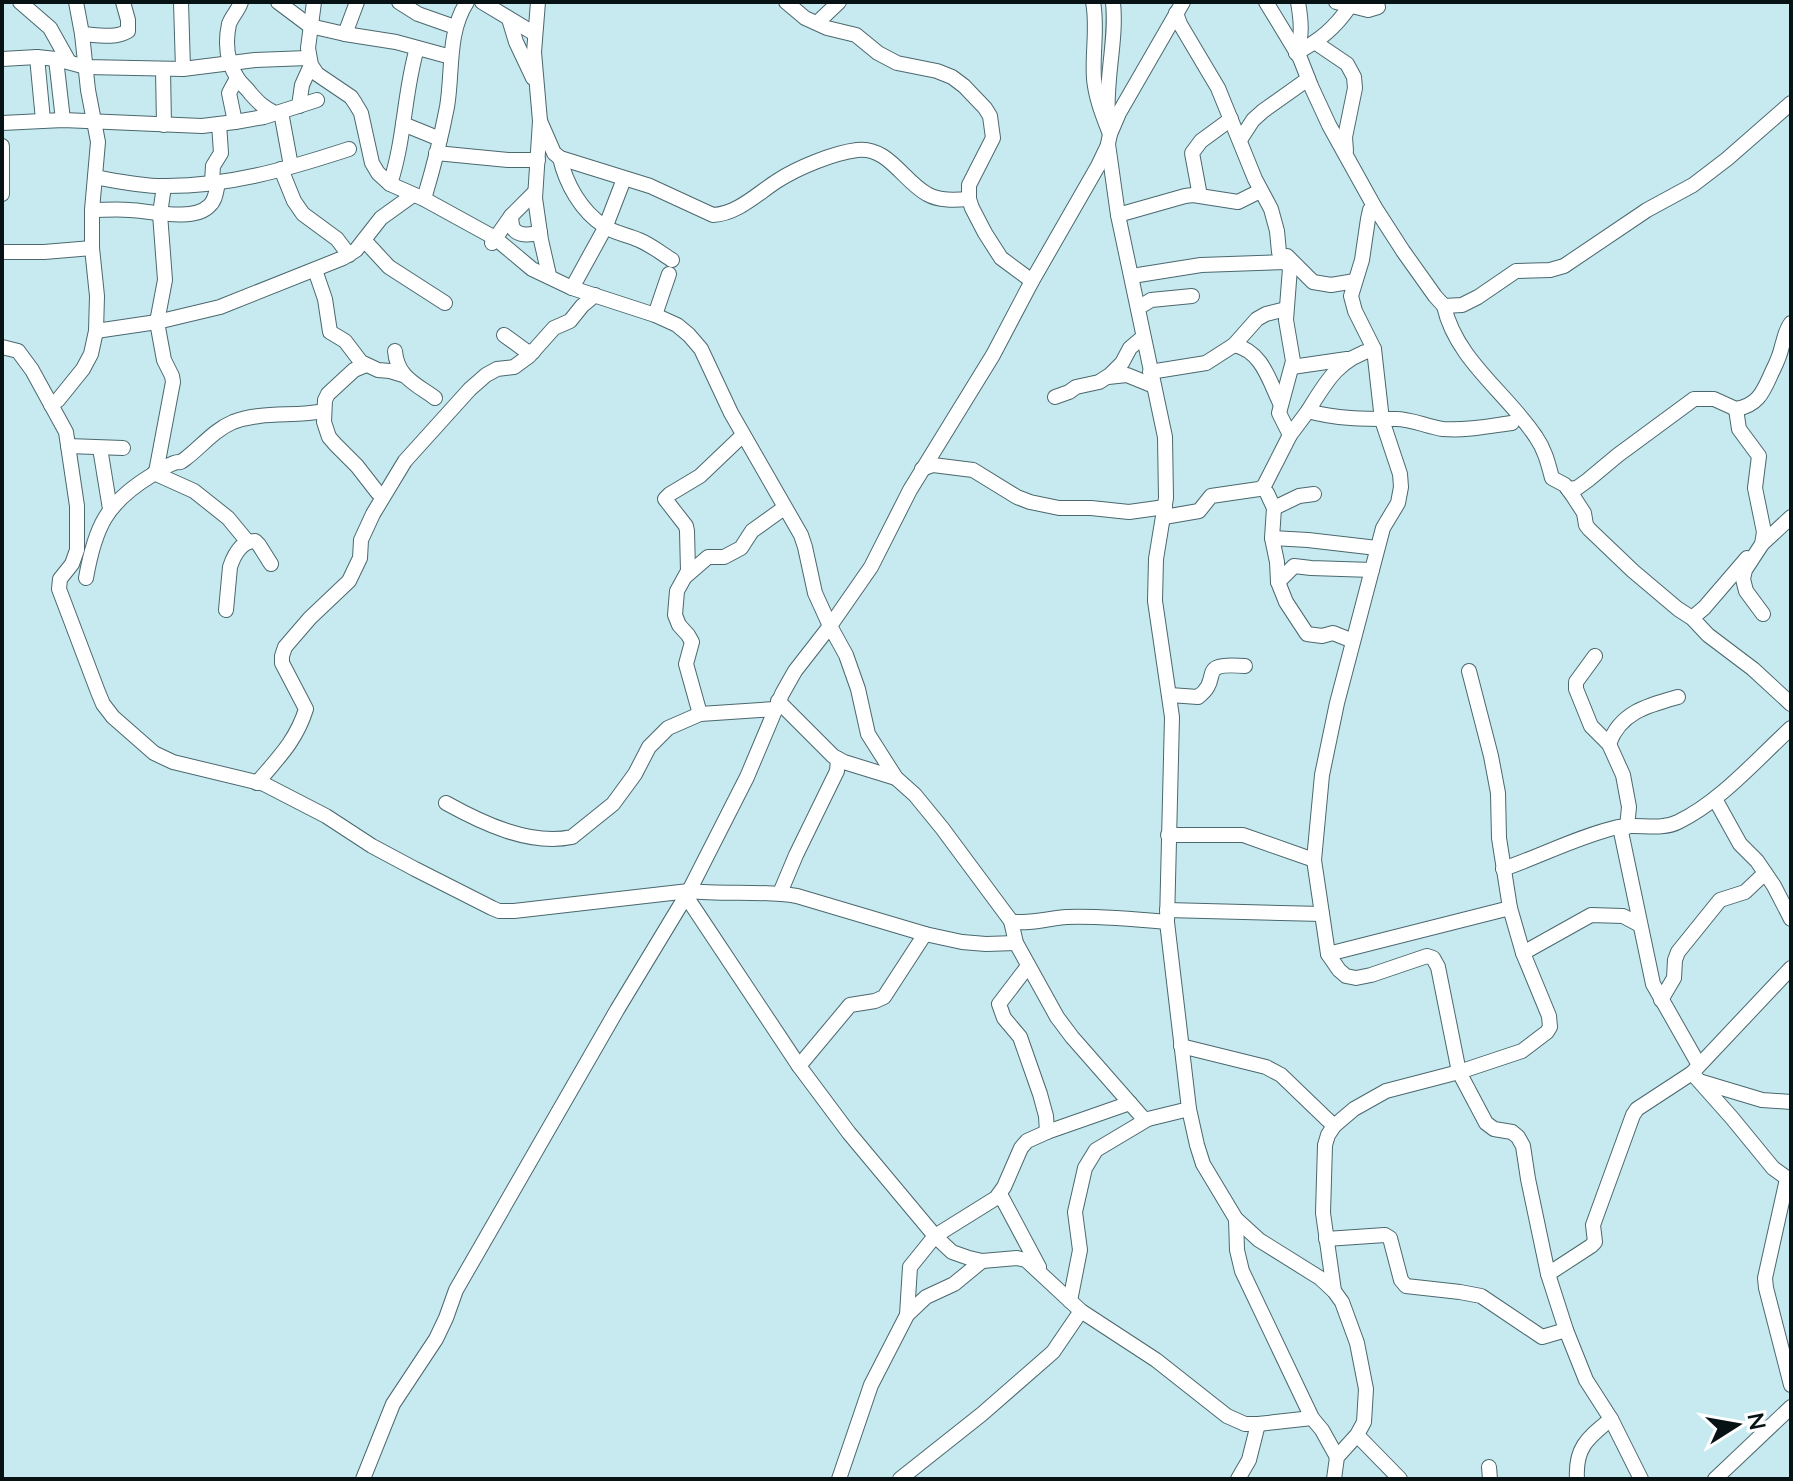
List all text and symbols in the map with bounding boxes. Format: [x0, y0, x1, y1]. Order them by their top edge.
north arrow [1697, 1385, 1777, 1465]
text: N [1742, 1410, 1772, 1432]

